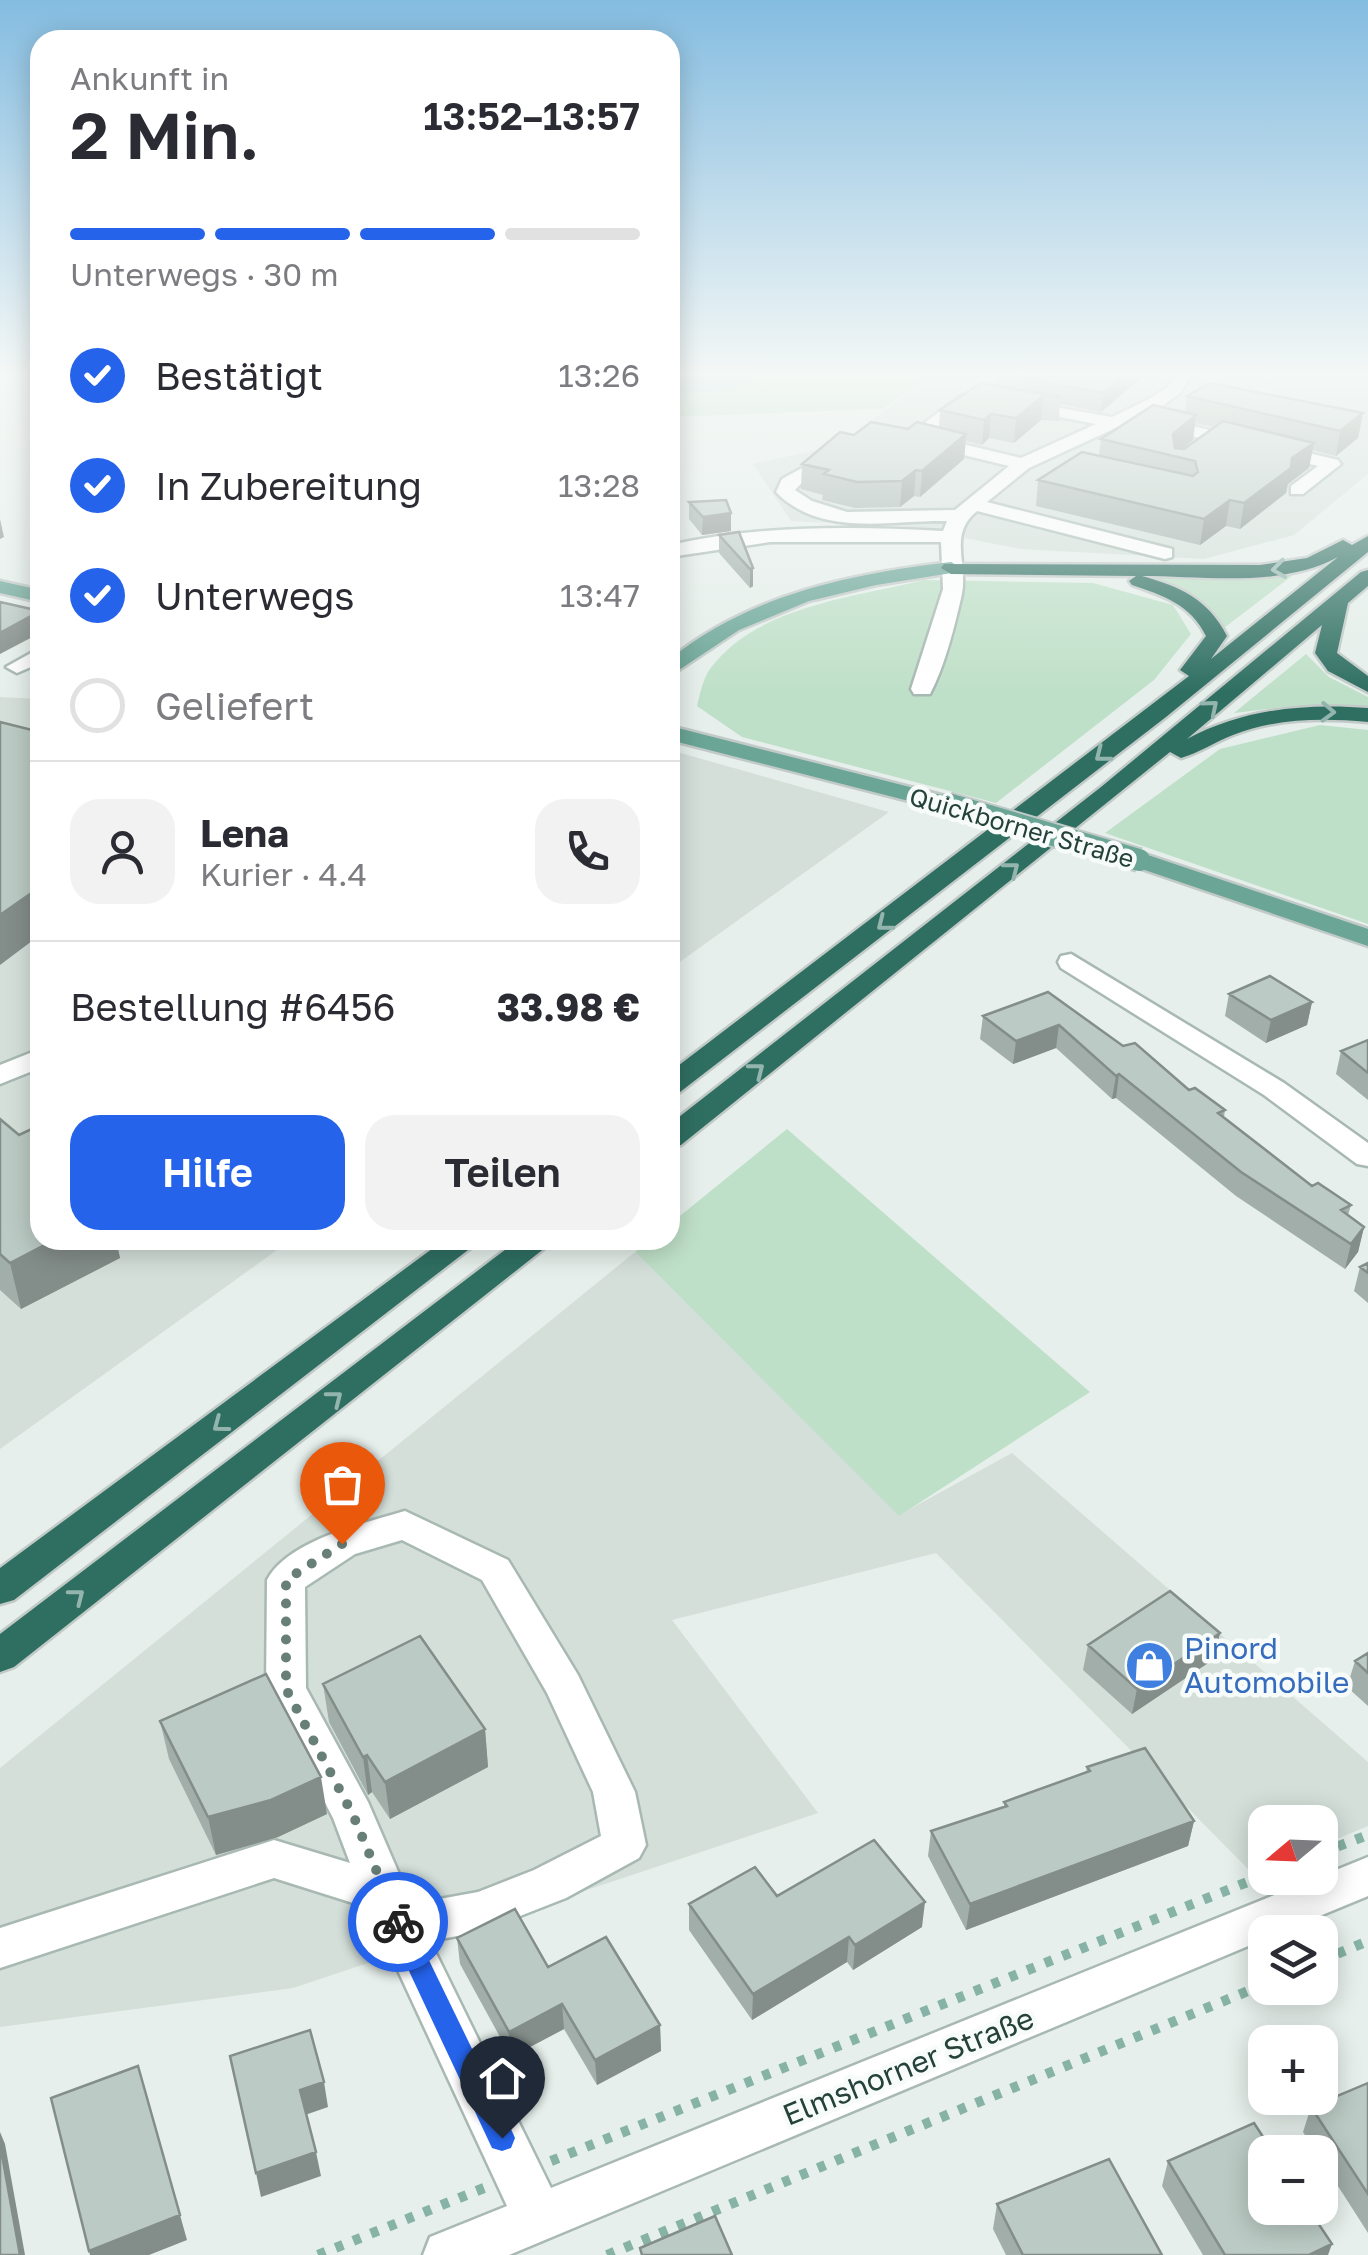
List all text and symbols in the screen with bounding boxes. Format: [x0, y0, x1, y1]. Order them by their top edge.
text: Ankunft in [70, 59, 229, 97]
text: 13:52–13:57 [423, 93, 640, 138]
text: 2 Min. [70, 95, 259, 173]
text: Unterwegs · 30 m [70, 255, 338, 293]
icon: check [70, 348, 125, 403]
text: Bestätigt [155, 353, 323, 398]
text: 13:26 [558, 356, 640, 394]
icon: check [70, 458, 125, 513]
text: In Zubereitung [155, 463, 422, 508]
text: 13:28 [558, 466, 640, 504]
one-way arrow [1271, 557, 1287, 578]
icon: check [70, 568, 125, 623]
text: Unterwegs [155, 573, 355, 618]
text: 13:47 [560, 576, 640, 614]
text: Geliefert [155, 683, 314, 728]
one-way arrow [1199, 701, 1217, 719]
one-way arrow [1320, 701, 1336, 722]
one-way arrow [1095, 743, 1113, 761]
street label: Quickborner Straße [906, 780, 1138, 874]
button: person [70, 799, 175, 904]
button: phone [535, 799, 640, 904]
text: Lena [200, 810, 289, 855]
text: Kurier · 4.4 [200, 855, 367, 893]
one-way arrow [1001, 863, 1019, 881]
one-way arrow [877, 913, 895, 930]
text: Bestellung #6456 [70, 984, 395, 1029]
text: 33.98 € [497, 984, 640, 1029]
one-way arrow [746, 1065, 764, 1082]
button: Hilfe [70, 1115, 345, 1230]
button: Teilen [365, 1115, 640, 1230]
one-way arrow [324, 1392, 342, 1410]
one-way arrow [213, 1413, 231, 1430]
pin [300, 1442, 385, 1545]
icon: bag [315, 1457, 370, 1512]
one-way arrow [66, 1591, 84, 1608]
place label: Pinord Automobile [1184, 1630, 1349, 1700]
shop icon: Pinord Automobile [1123, 1639, 1175, 1691]
north arrow [1248, 1805, 1338, 1895]
map controls [1248, 1805, 1338, 2225]
courier [348, 1872, 448, 1972]
icon: bike [371, 1895, 426, 1950]
button: layers [1248, 1915, 1338, 2005]
street label: Elmshorner Straße [777, 1999, 1039, 2133]
button: + [1248, 2025, 1338, 2115]
pin [460, 2036, 545, 2139]
icon: home [475, 2051, 530, 2106]
button: − [1248, 2135, 1338, 2225]

